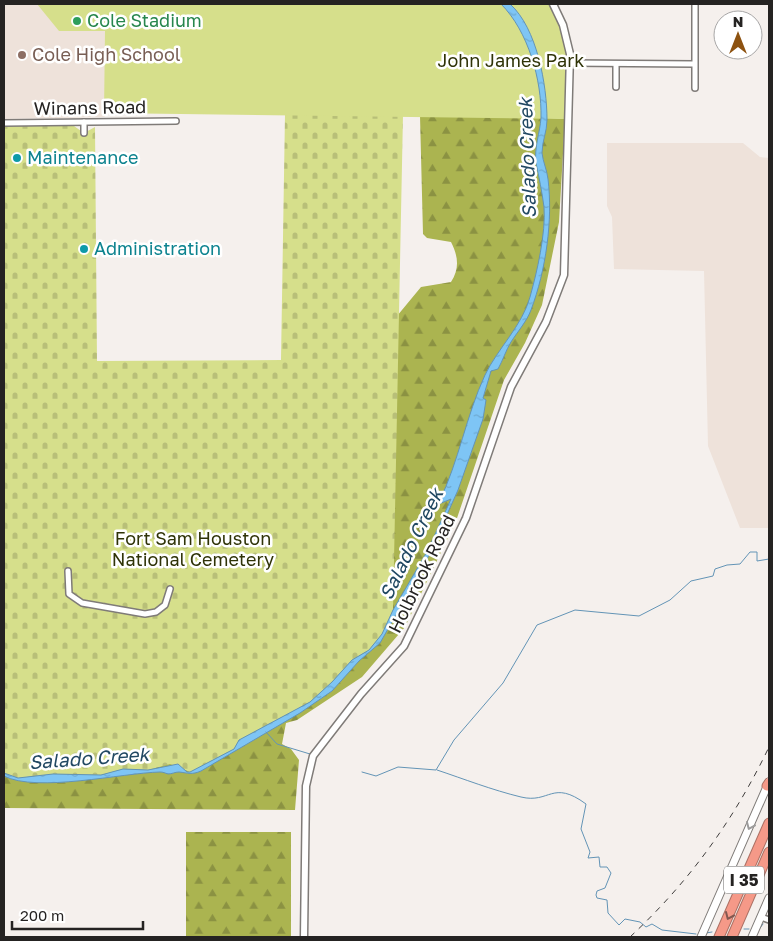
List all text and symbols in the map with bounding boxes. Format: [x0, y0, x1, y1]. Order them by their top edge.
place label: Cole Stadium [87, 9, 202, 31]
north arrow [713, 10, 763, 60]
text: N [733, 13, 743, 30]
marker: Cole Stadium [71, 15, 83, 27]
place label: Cole High School [32, 43, 181, 65]
marker: Cole High School [16, 49, 28, 61]
park label: John James Park [438, 49, 584, 71]
street label: Winans Road [34, 95, 146, 119]
water label: Salado Creek [513, 95, 540, 219]
place label: Maintenance [27, 146, 139, 168]
marker: Maintenance [11, 152, 23, 164]
place label: Administration [94, 237, 221, 259]
marker: Administration [78, 243, 90, 255]
water label: Salado Creek [374, 483, 448, 603]
street label: Holbrook Road [383, 511, 459, 636]
park label: Fort Sam Houston National Cemetery [112, 527, 274, 570]
water label: Salado Creek [28, 742, 152, 773]
one-way arrow [745, 821, 756, 830]
road number: I 35 [724, 866, 764, 894]
scale bar [12, 898, 144, 930]
text: 200 m [20, 906, 64, 924]
one-way arrow [724, 911, 735, 920]

